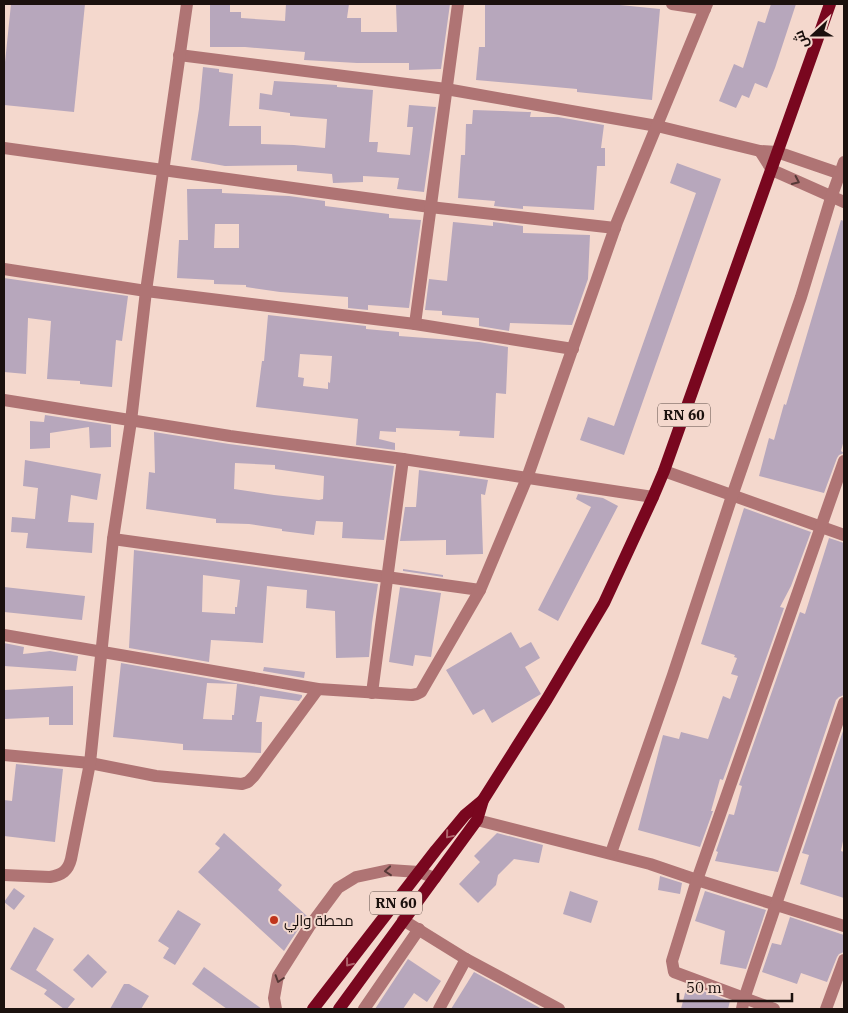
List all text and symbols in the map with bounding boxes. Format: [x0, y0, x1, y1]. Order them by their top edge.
north arrow [788, 10, 838, 60]
text: ش [789, 28, 812, 51]
one-way arrow [791, 175, 800, 186]
road number: RN 60 [658, 404, 710, 426]
one-way arrow [445, 829, 454, 838]
one-way arrow [383, 865, 391, 876]
road number: RN 60 [370, 891, 422, 914]
place label: محطة والي [284, 911, 354, 933]
marker: محطة والي [268, 914, 280, 926]
one-way arrow [346, 957, 354, 966]
scale bar [678, 970, 792, 1002]
one-way arrow [274, 974, 284, 983]
text: 50 m [686, 978, 722, 997]

